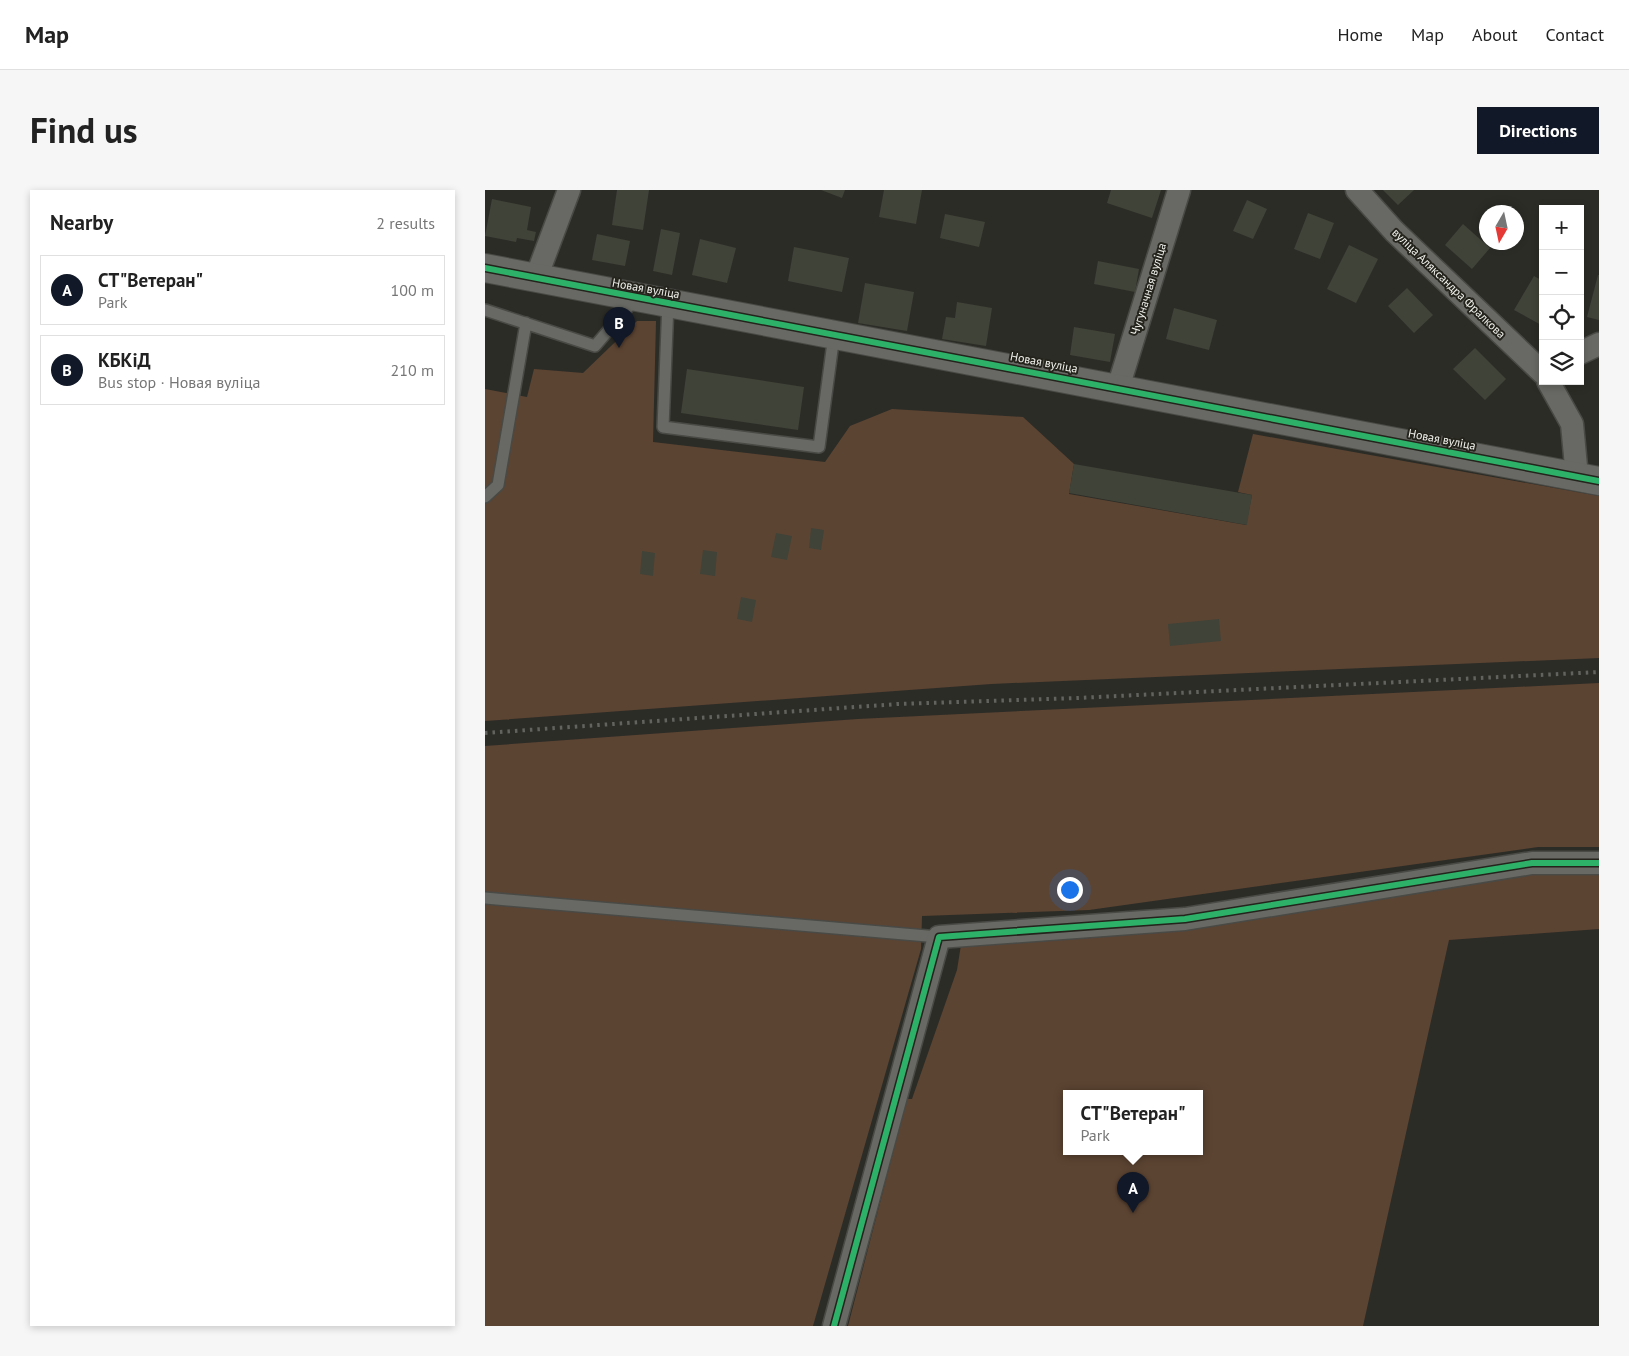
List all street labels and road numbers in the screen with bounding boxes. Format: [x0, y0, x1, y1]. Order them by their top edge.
street label: вуліца Аляксандра Фралкова [1389, 225, 1509, 341]
street label: Чугуначная вуліца [1127, 241, 1169, 337]
street label: Новая вуліца [611, 275, 681, 301]
street label: Новая вуліца [1009, 348, 1079, 376]
street label: Новая вуліца [1407, 425, 1477, 453]

